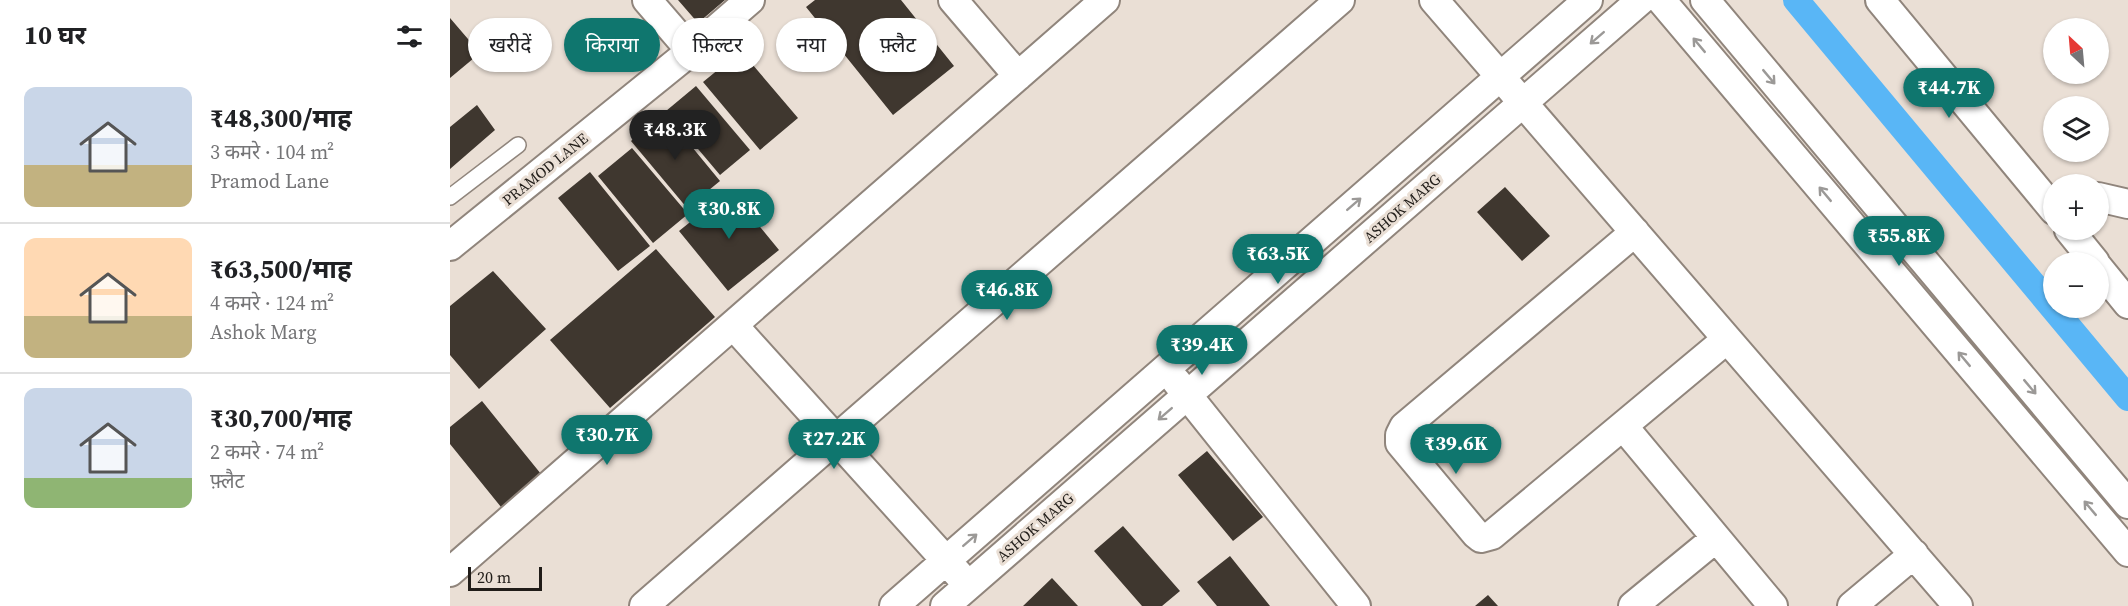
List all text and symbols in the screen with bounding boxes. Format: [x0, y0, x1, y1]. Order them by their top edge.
text: 10 घर [24, 17, 86, 53]
chip: खरीदें [468, 18, 552, 72]
chip: किराया [564, 18, 660, 72]
chip: फ़िल्टर [672, 18, 764, 72]
chip: नया [776, 18, 847, 72]
chip: फ़्लैट [859, 18, 937, 72]
north arrow [2043, 18, 2109, 84]
map controls [2043, 18, 2109, 318]
icon: filters [393, 20, 426, 53]
one-way arrow [1590, 31, 1605, 45]
one-way arrow [1692, 38, 1706, 53]
pin: ₹44.7K [1900, 68, 1998, 119]
one-way arrow [1763, 69, 1776, 85]
text: ₹44.7K [1917, 73, 1981, 101]
button: layers [2043, 96, 2109, 162]
text: ₹48,300/माह [210, 100, 352, 136]
pin: ₹48.3K [626, 110, 724, 161]
icon: home [72, 111, 144, 183]
text: ₹48.3K [643, 115, 707, 143]
street label: PRAMOD LANE [498, 128, 592, 210]
text: 3 कमरे · 104 m² [210, 138, 334, 166]
text: Pramod Lane [210, 167, 329, 195]
street label: ASHOK MARG [1359, 169, 1445, 247]
button: + [2043, 174, 2109, 240]
one-way arrow [1818, 187, 1832, 202]
pin: ₹30.8K [680, 189, 778, 240]
text: ₹30.8K [697, 194, 761, 222]
one-way arrow [1346, 197, 1361, 211]
pin: ₹55.8K [1850, 216, 1948, 267]
text: ₹55.8K [1867, 221, 1931, 249]
pin: ₹63.5K [1229, 234, 1327, 285]
text: ₹63.5K [1246, 239, 1310, 267]
text: ₹63,500/माह [210, 251, 352, 287]
button: − [2043, 252, 2109, 318]
icon: home [72, 262, 144, 334]
pin: ₹46.8K [958, 270, 1056, 321]
text: ₹46.8K [975, 275, 1039, 303]
text: 4 कमरे · 124 m² [210, 289, 334, 317]
text: Ashok Marg [210, 318, 317, 346]
pin: ₹39.4K [1153, 325, 1251, 376]
text: ₹39.4K [1170, 330, 1234, 358]
one-way arrow [1958, 351, 1971, 367]
one-way arrow [2023, 379, 2036, 395]
text: ₹30,700/माह [210, 400, 352, 436]
one-way arrow [1158, 407, 1173, 421]
icon: home [72, 412, 144, 484]
pin: ₹30.7K [558, 415, 656, 466]
pin: ₹27.2K [785, 419, 883, 470]
text: ₹30.7K [575, 420, 639, 448]
text: ₹27.2K [802, 424, 866, 452]
pin: ₹39.6K [1407, 424, 1505, 475]
text: ₹39.6K [1424, 429, 1488, 457]
text: 2 कमरे · 74 m² [210, 438, 324, 466]
text: फ़्लैट [210, 467, 245, 495]
street label: ASHOK MARG [992, 488, 1078, 566]
one-way arrow [2083, 501, 2097, 516]
one-way arrow [962, 533, 977, 547]
scale bar [468, 564, 542, 592]
text: 20 m [477, 566, 511, 588]

